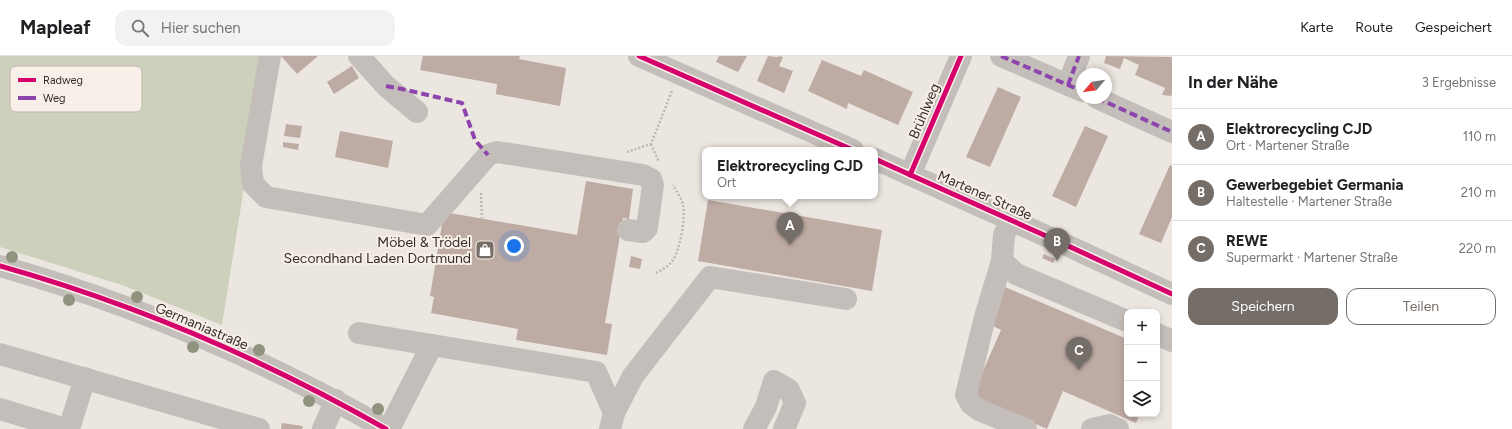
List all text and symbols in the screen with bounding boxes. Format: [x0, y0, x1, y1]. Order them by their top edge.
search box [115, 10, 395, 46]
text: Mapleaf [20, 16, 91, 39]
icon: search [129, 17, 151, 39]
text: Hier suchen [161, 19, 241, 37]
text: Karte [1300, 19, 1333, 36]
text: Route [1355, 19, 1393, 36]
text: Gespeichert [1415, 19, 1492, 36]
legend [10, 66, 142, 112]
north arrow [1076, 68, 1112, 104]
text: In der Nähe [1188, 72, 1278, 92]
text: Radweg [43, 74, 83, 87]
text: 3 Ergebnisse [1422, 75, 1496, 90]
street label: Brühlweg [905, 81, 944, 142]
text: Weg [43, 92, 66, 105]
text: Elektrorecycling CJD [1226, 120, 1372, 138]
text: A [1196, 129, 1206, 144]
text: 110 m [1463, 129, 1496, 144]
text: Ort · Martener Straße [1226, 138, 1349, 153]
popup [702, 147, 878, 199]
text: Elektrorecycling CJD [717, 157, 863, 175]
street label: Martener Straße [935, 167, 1035, 224]
text: Ort [717, 175, 736, 190]
text: Gewerbegebiet Germania [1226, 176, 1403, 194]
text: B [1197, 185, 1205, 200]
text: 210 m [1461, 185, 1496, 200]
text: Haltestelle · Martener Straße [1226, 194, 1392, 209]
pin: A [777, 212, 803, 245]
pin: B [1044, 228, 1070, 261]
text: REWE [1226, 232, 1268, 250]
place label: Möbel & Trödel Secondhand Laden Dortmund [284, 234, 471, 267]
your location [504, 236, 524, 256]
shop icon: Möbel & Trödel Secondhand Laden Dortmund [474, 239, 496, 261]
text: C [1196, 241, 1206, 256]
text: 220 m [1459, 241, 1496, 256]
text: Supermarkt · Martener Straße [1226, 250, 1398, 265]
button: Speichern [1188, 288, 1338, 325]
button: Teilen [1346, 288, 1496, 325]
street label: Germaniastraße [153, 299, 251, 354]
map controls [1124, 309, 1160, 417]
button: + [1124, 309, 1160, 345]
pin: C [1066, 337, 1092, 370]
button: − [1124, 345, 1160, 381]
button: layers [1124, 381, 1160, 417]

